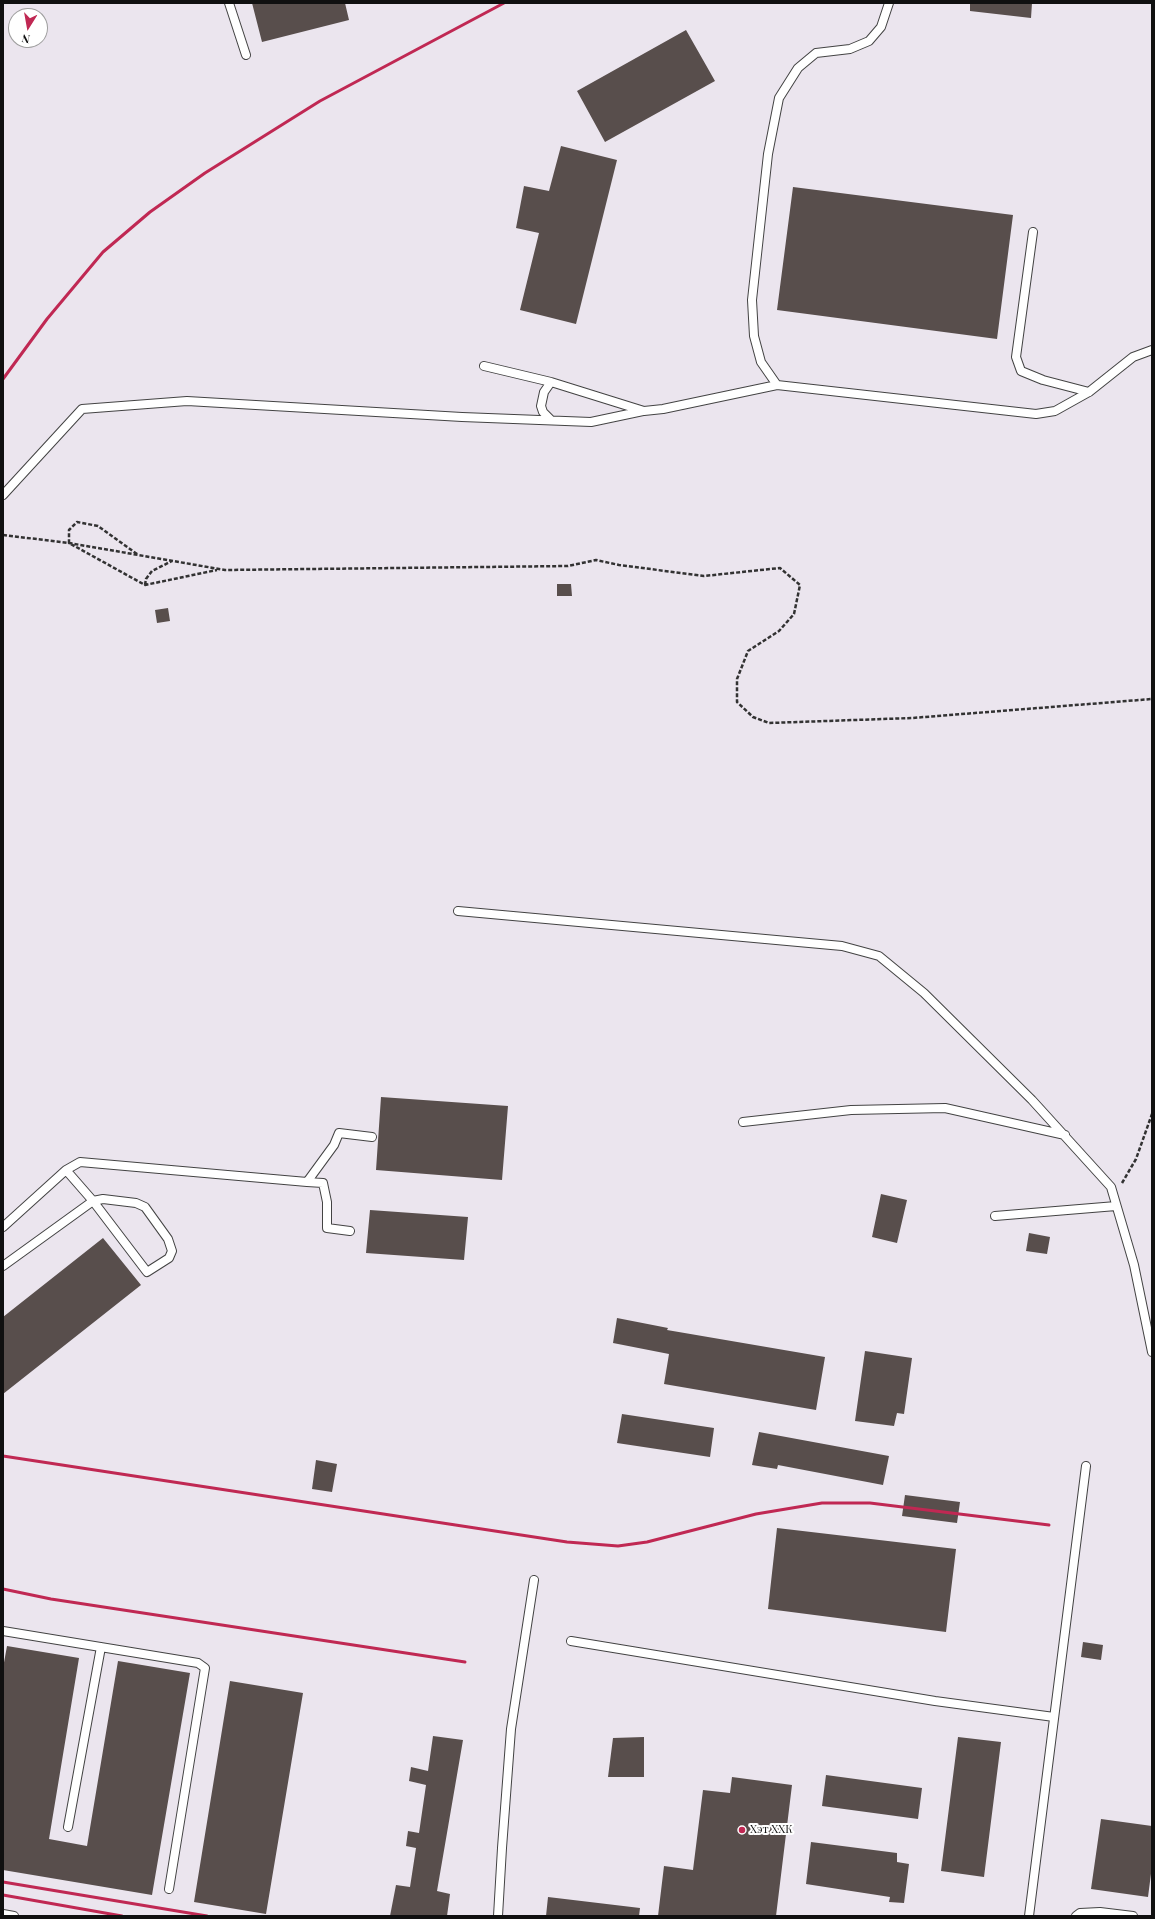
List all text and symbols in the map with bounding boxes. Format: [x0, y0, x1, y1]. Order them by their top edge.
north arrow [8, 8, 48, 48]
text: N [20, 31, 31, 47]
place label: Хэт ХХК [750, 1823, 793, 1837]
marker: Хэт ХХК [737, 1825, 747, 1835]

